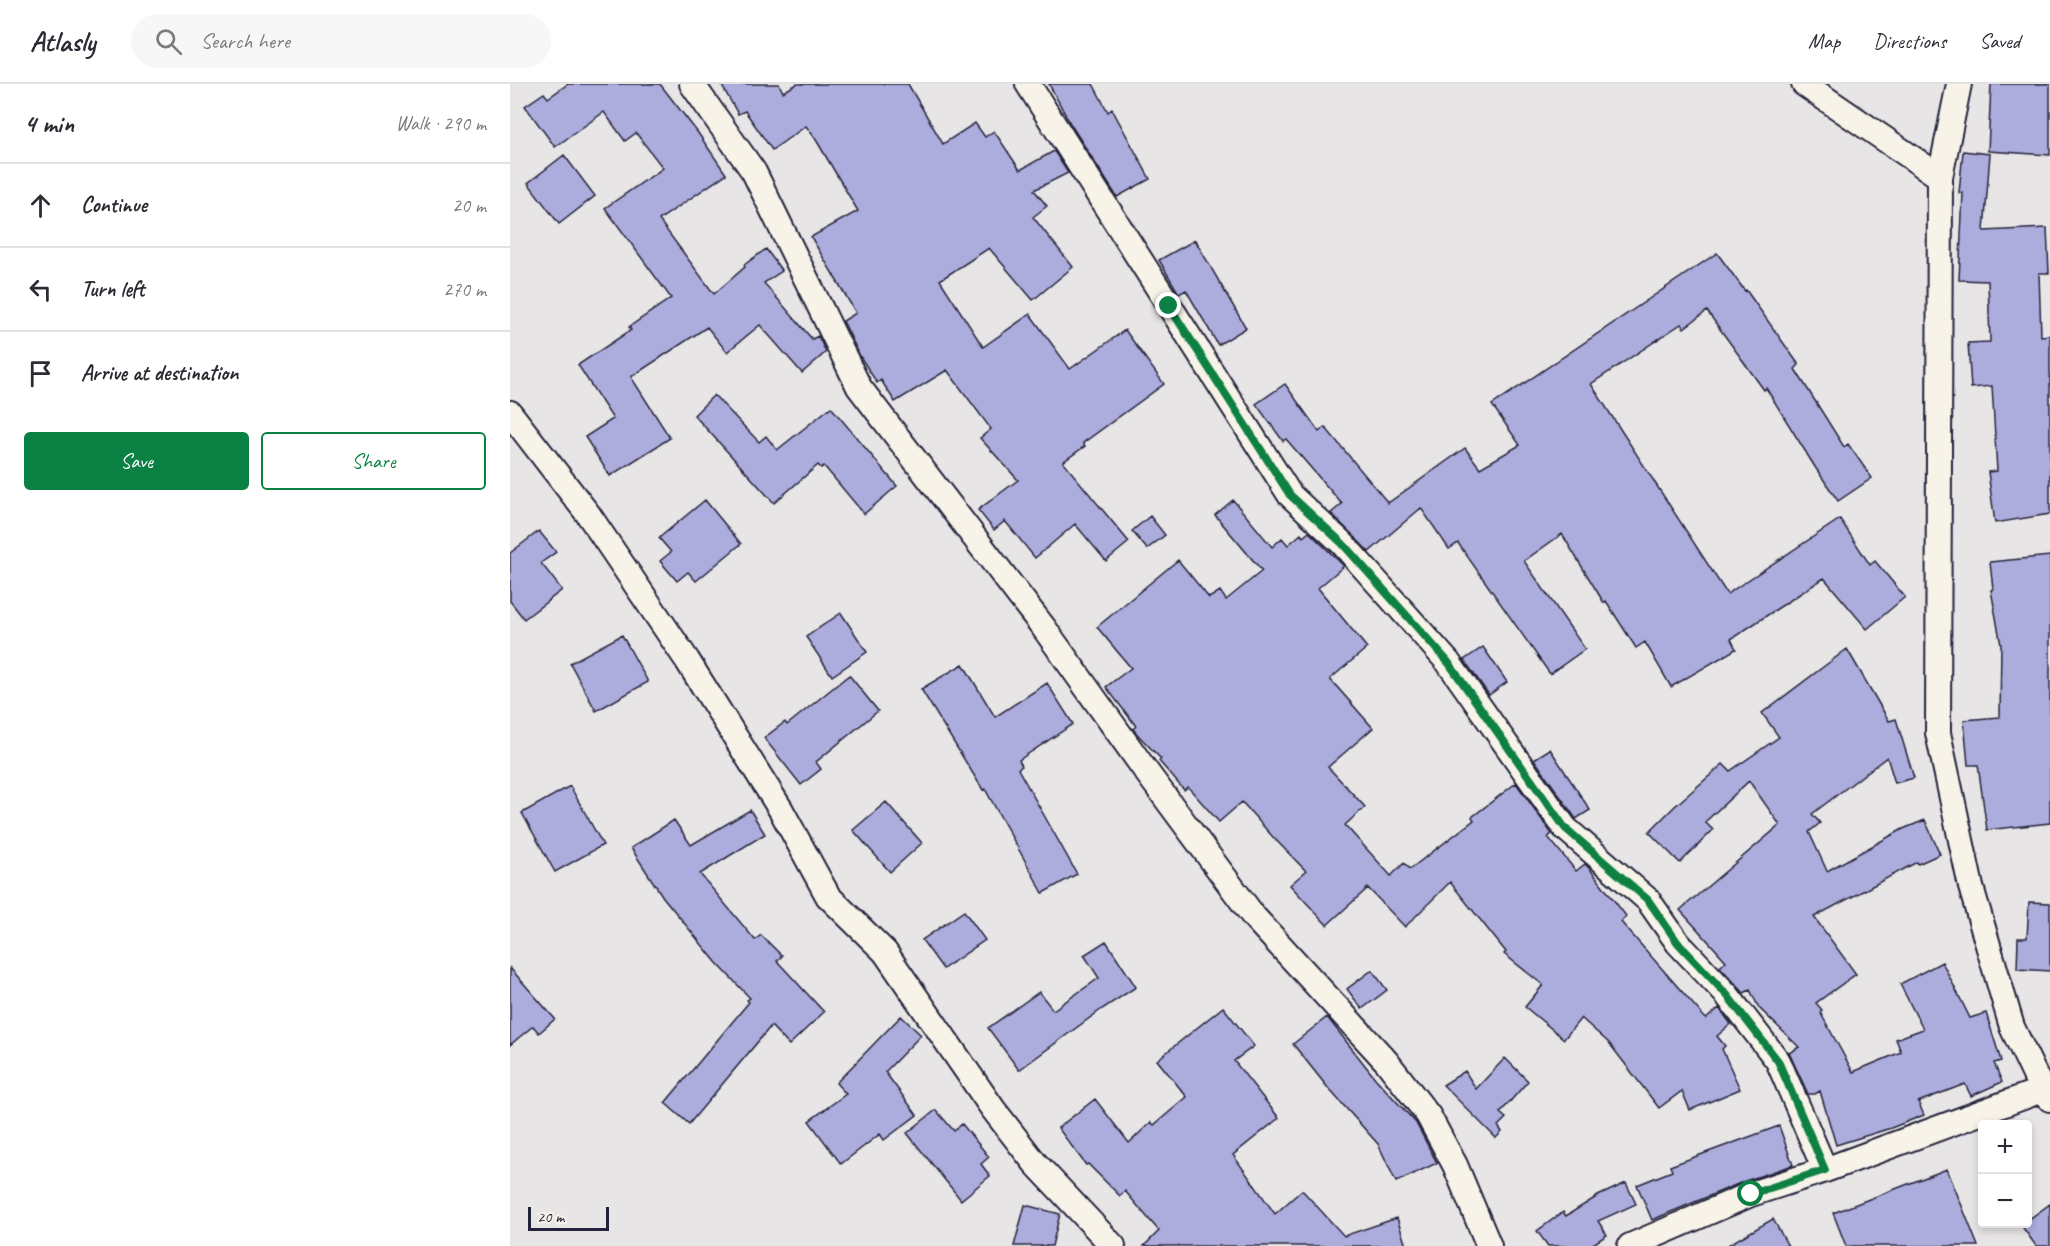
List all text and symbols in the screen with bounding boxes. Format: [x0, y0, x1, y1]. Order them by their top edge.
search box [131, 14, 551, 68]
text: Atlasly [30, 24, 95, 59]
icon: search [152, 25, 185, 58]
text: Search here [200, 27, 290, 55]
text: Map [1808, 28, 1840, 54]
text: Directions [1873, 28, 1946, 54]
text: Saved [1979, 28, 2020, 54]
text: 4 min [24, 107, 74, 140]
text: Walk · 290 m [396, 111, 486, 136]
icon: ahead [24, 189, 57, 222]
text: Continue [81, 191, 147, 219]
text: 20 m [452, 193, 486, 218]
icon: left [24, 273, 57, 306]
text: Turn left [81, 275, 145, 303]
text: 270 m [443, 277, 486, 302]
route end [1155, 292, 1181, 318]
icon: arrive [24, 357, 57, 390]
text: Arrive at destination [81, 359, 238, 387]
button: Save [24, 432, 249, 490]
button: Share [261, 432, 486, 490]
map controls [1978, 1120, 2032, 1228]
button: + [1978, 1120, 2032, 1174]
button: − [1978, 1174, 2032, 1228]
route start [1737, 1180, 1763, 1206]
scale bar [528, 1204, 609, 1232]
text: 20 m [537, 1207, 564, 1227]

